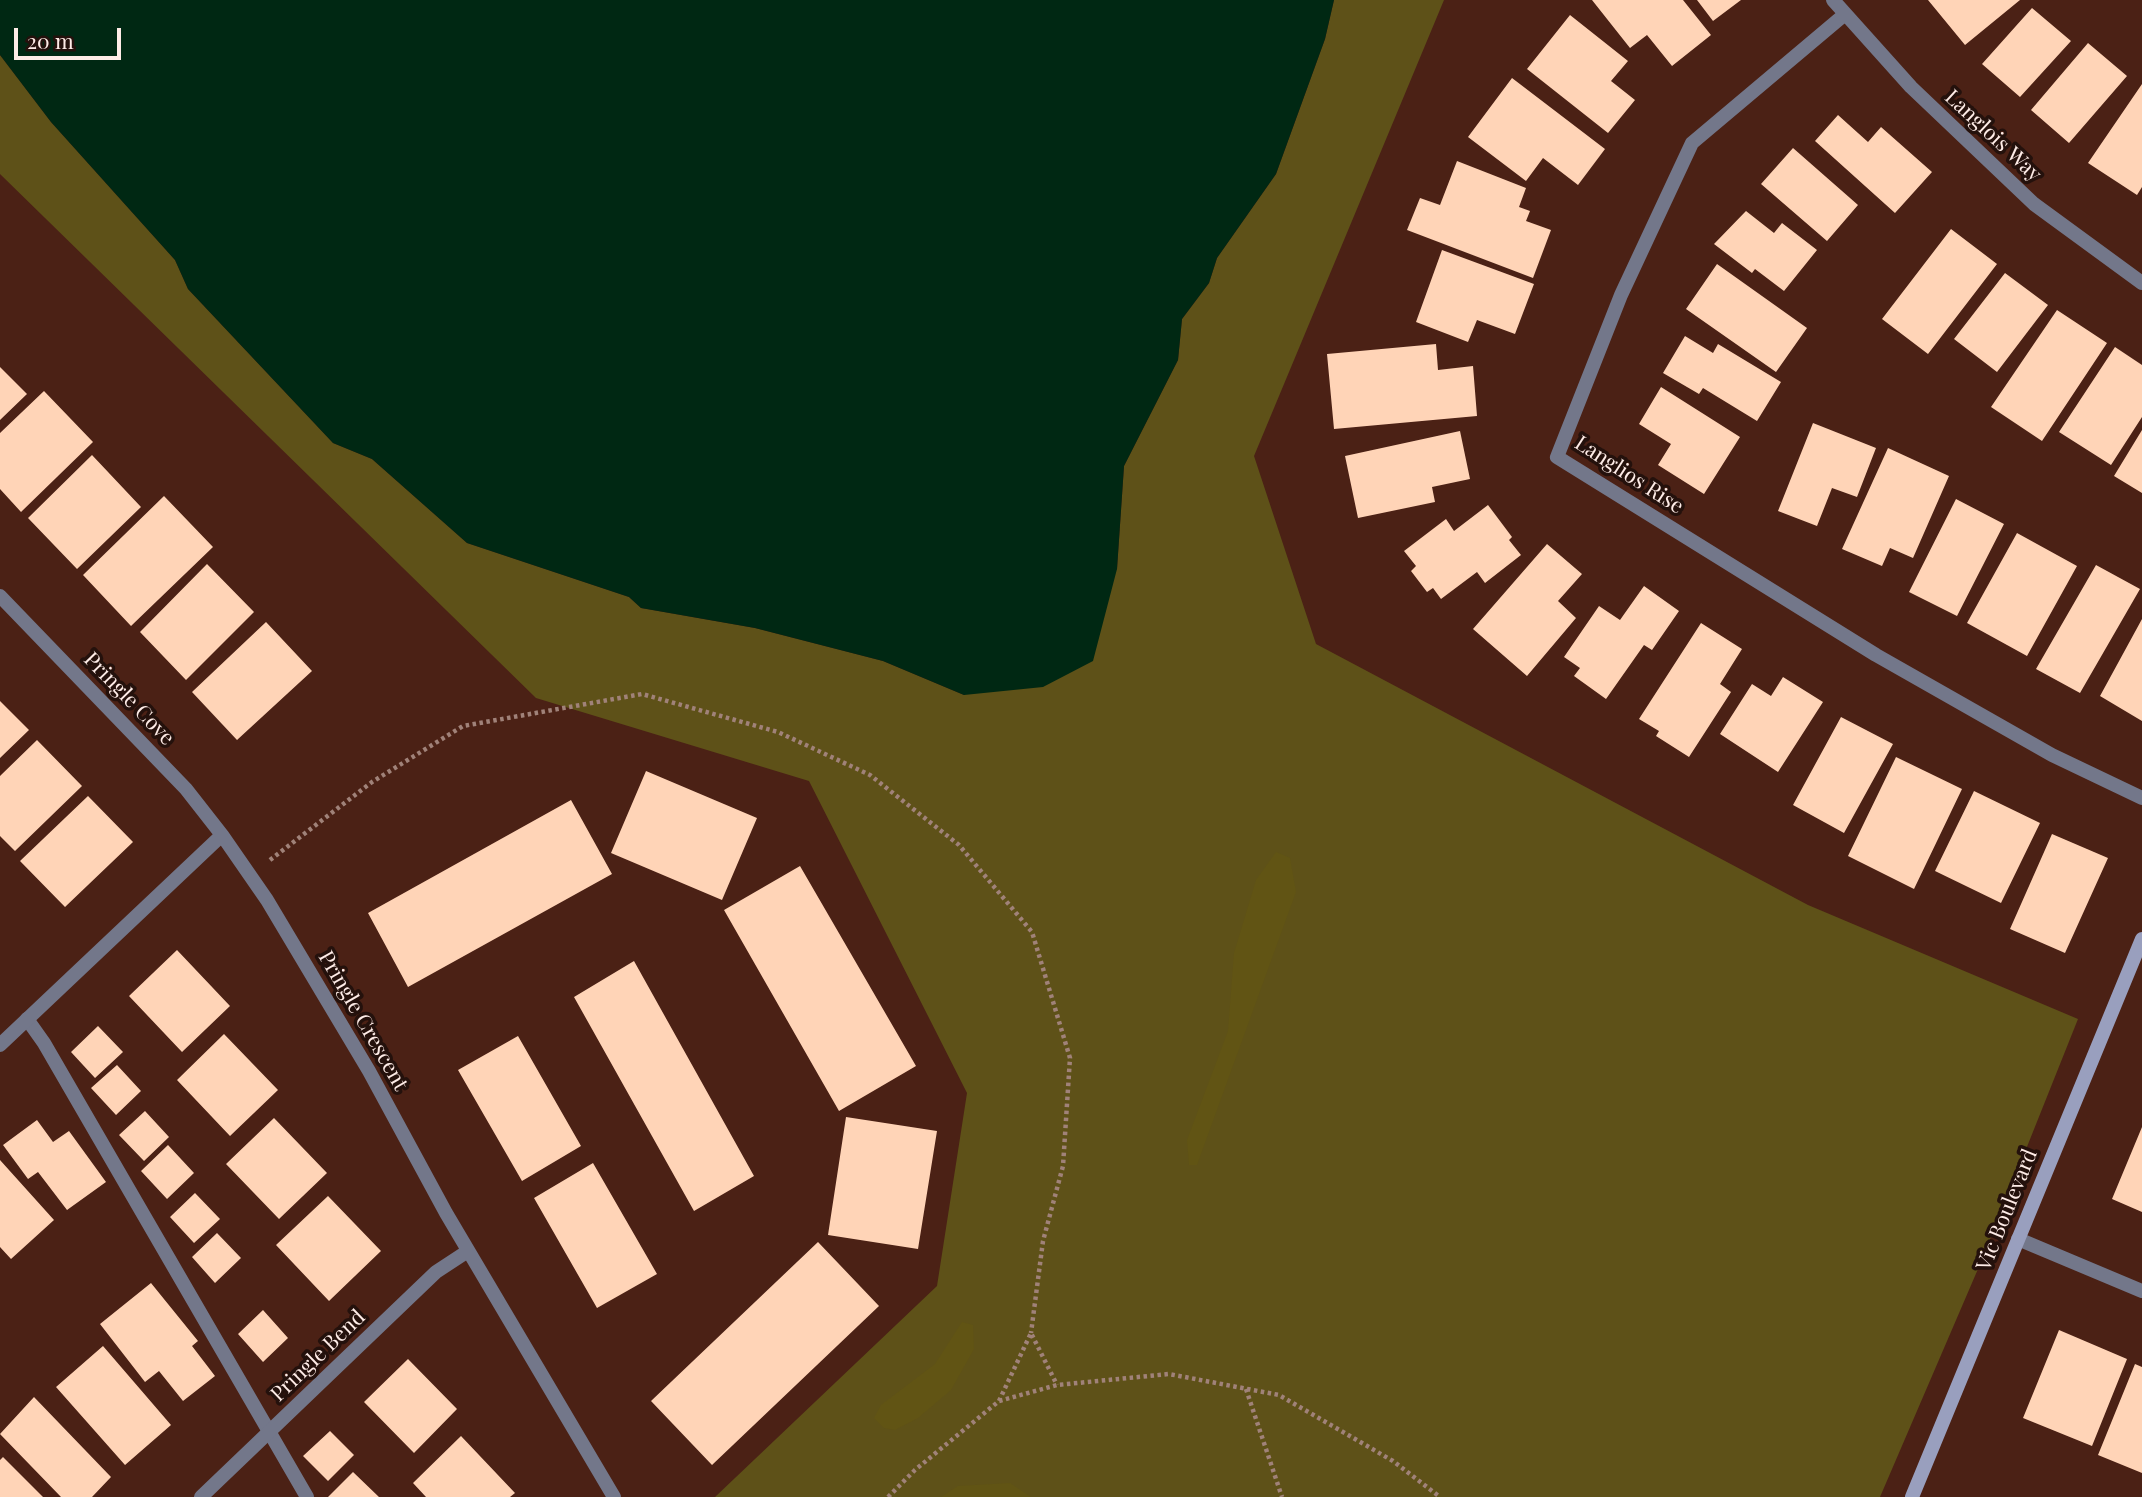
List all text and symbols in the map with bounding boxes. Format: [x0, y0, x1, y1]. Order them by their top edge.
scale bar [18, 14, 124, 58]
text: 20 m [27, 26, 74, 54]
street label: Langlois Way [1939, 85, 2047, 187]
street label: Langlios Rise [1570, 431, 1688, 519]
street label: Pringle Cove [78, 647, 180, 751]
street label: Pringle Crescent [313, 947, 413, 1095]
street label: Vic Boulevard [1971, 1145, 2043, 1275]
street label: Pringle Bend [266, 1305, 370, 1407]

